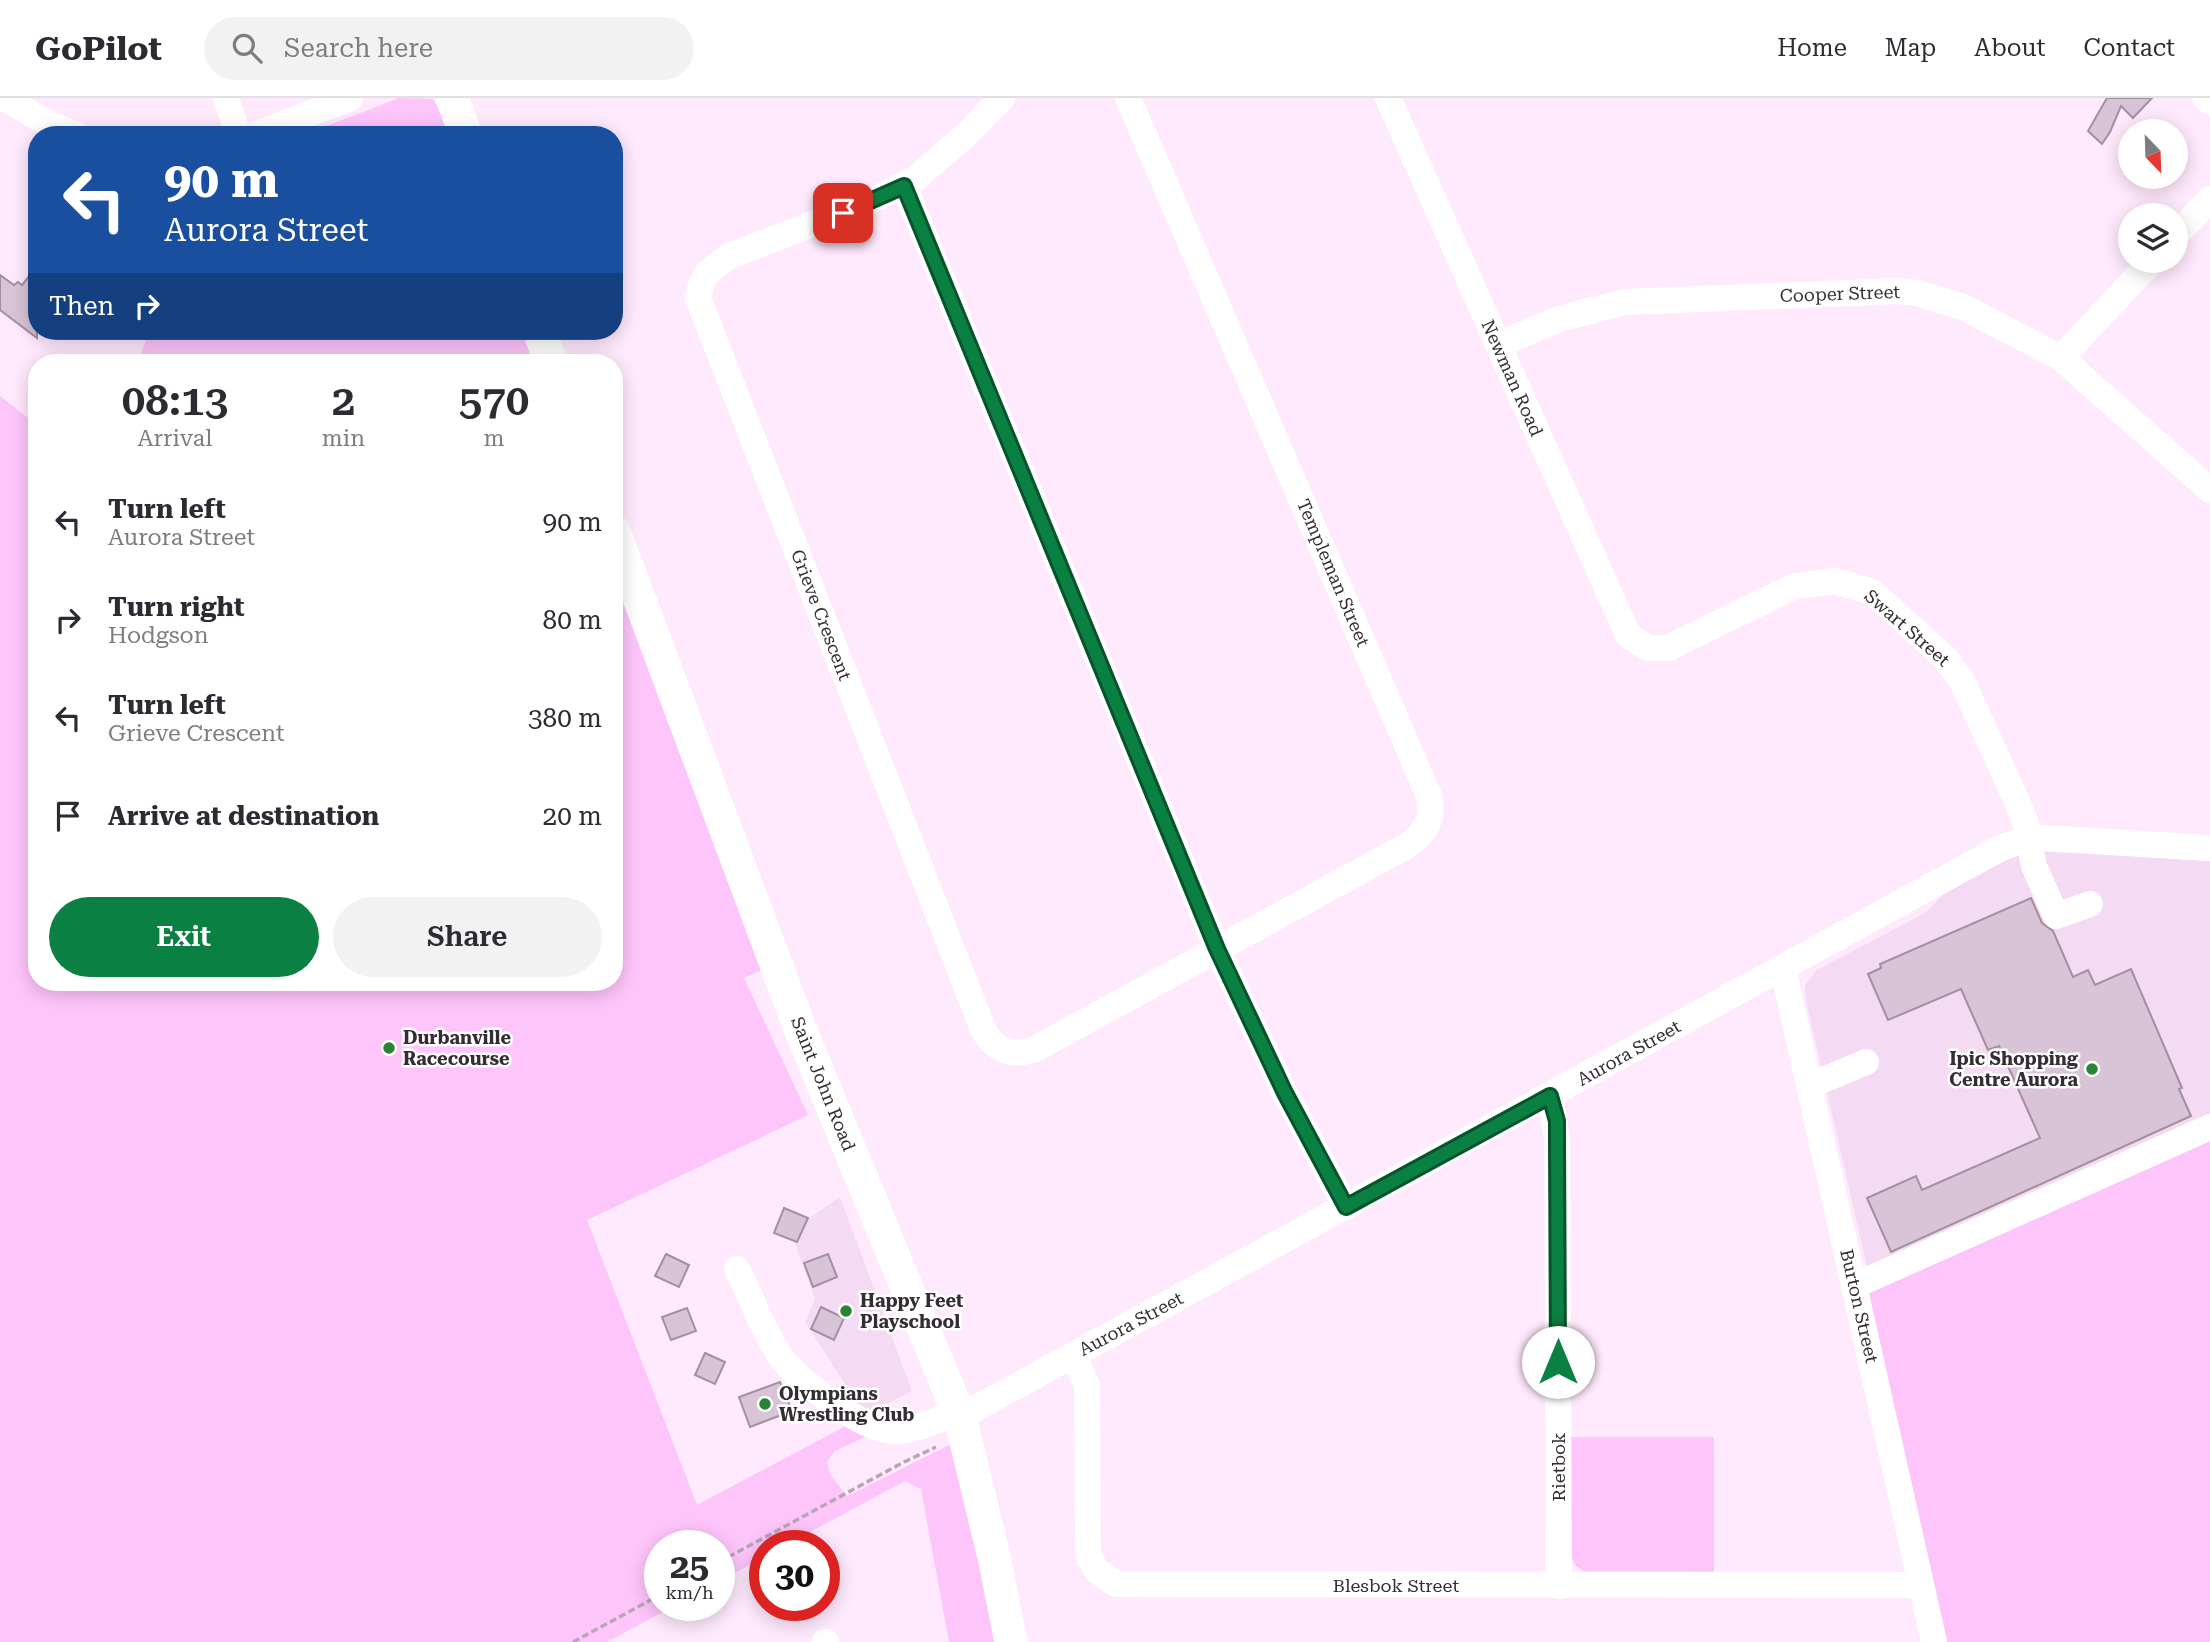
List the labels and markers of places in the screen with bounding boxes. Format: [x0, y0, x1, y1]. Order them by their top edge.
pin [813, 183, 873, 243]
place label: Durbanville Racecourse [403, 1027, 511, 1069]
marker: Durbanville Racecourse [381, 1040, 397, 1056]
place label: Ipic Shopping Centre Aurora [1949, 1048, 2079, 1090]
marker: Ipic Shopping Centre Aurora [2084, 1061, 2100, 1077]
place label: Happy Feet Playschool [860, 1290, 963, 1332]
marker: Happy Feet Playschool [838, 1303, 854, 1319]
place label: Olympians Wrestling Club [779, 1383, 914, 1425]
marker: Olympians Wrestling Club [757, 1396, 773, 1412]

